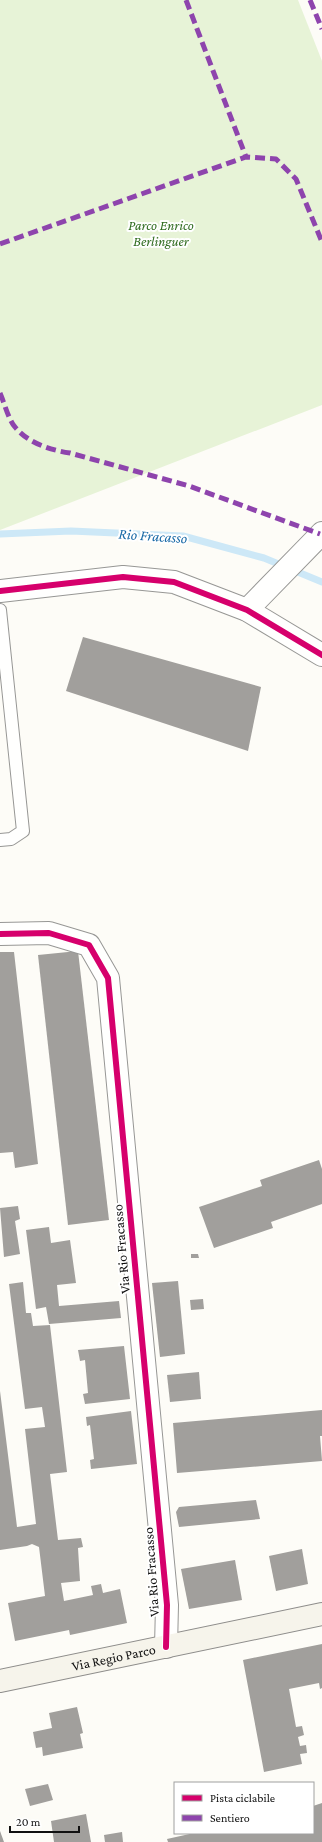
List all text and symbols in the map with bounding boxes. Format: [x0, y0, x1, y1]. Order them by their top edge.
park label: Parco Enrico Berlinguer [128, 217, 194, 249]
water label: Rio Fracasso [118, 526, 188, 546]
street label: Via Rio Fracasso [109, 1204, 133, 1294]
street label: Via Rio Fracasso [140, 1527, 162, 1617]
street label: Via Regio Parco [70, 1641, 157, 1674]
legend [174, 1782, 314, 1834]
text: Pista ciclabile [210, 1791, 275, 1805]
scale bar [10, 1808, 79, 1834]
text: Sentiero [210, 1811, 250, 1825]
text: 20 m [16, 1815, 41, 1829]

